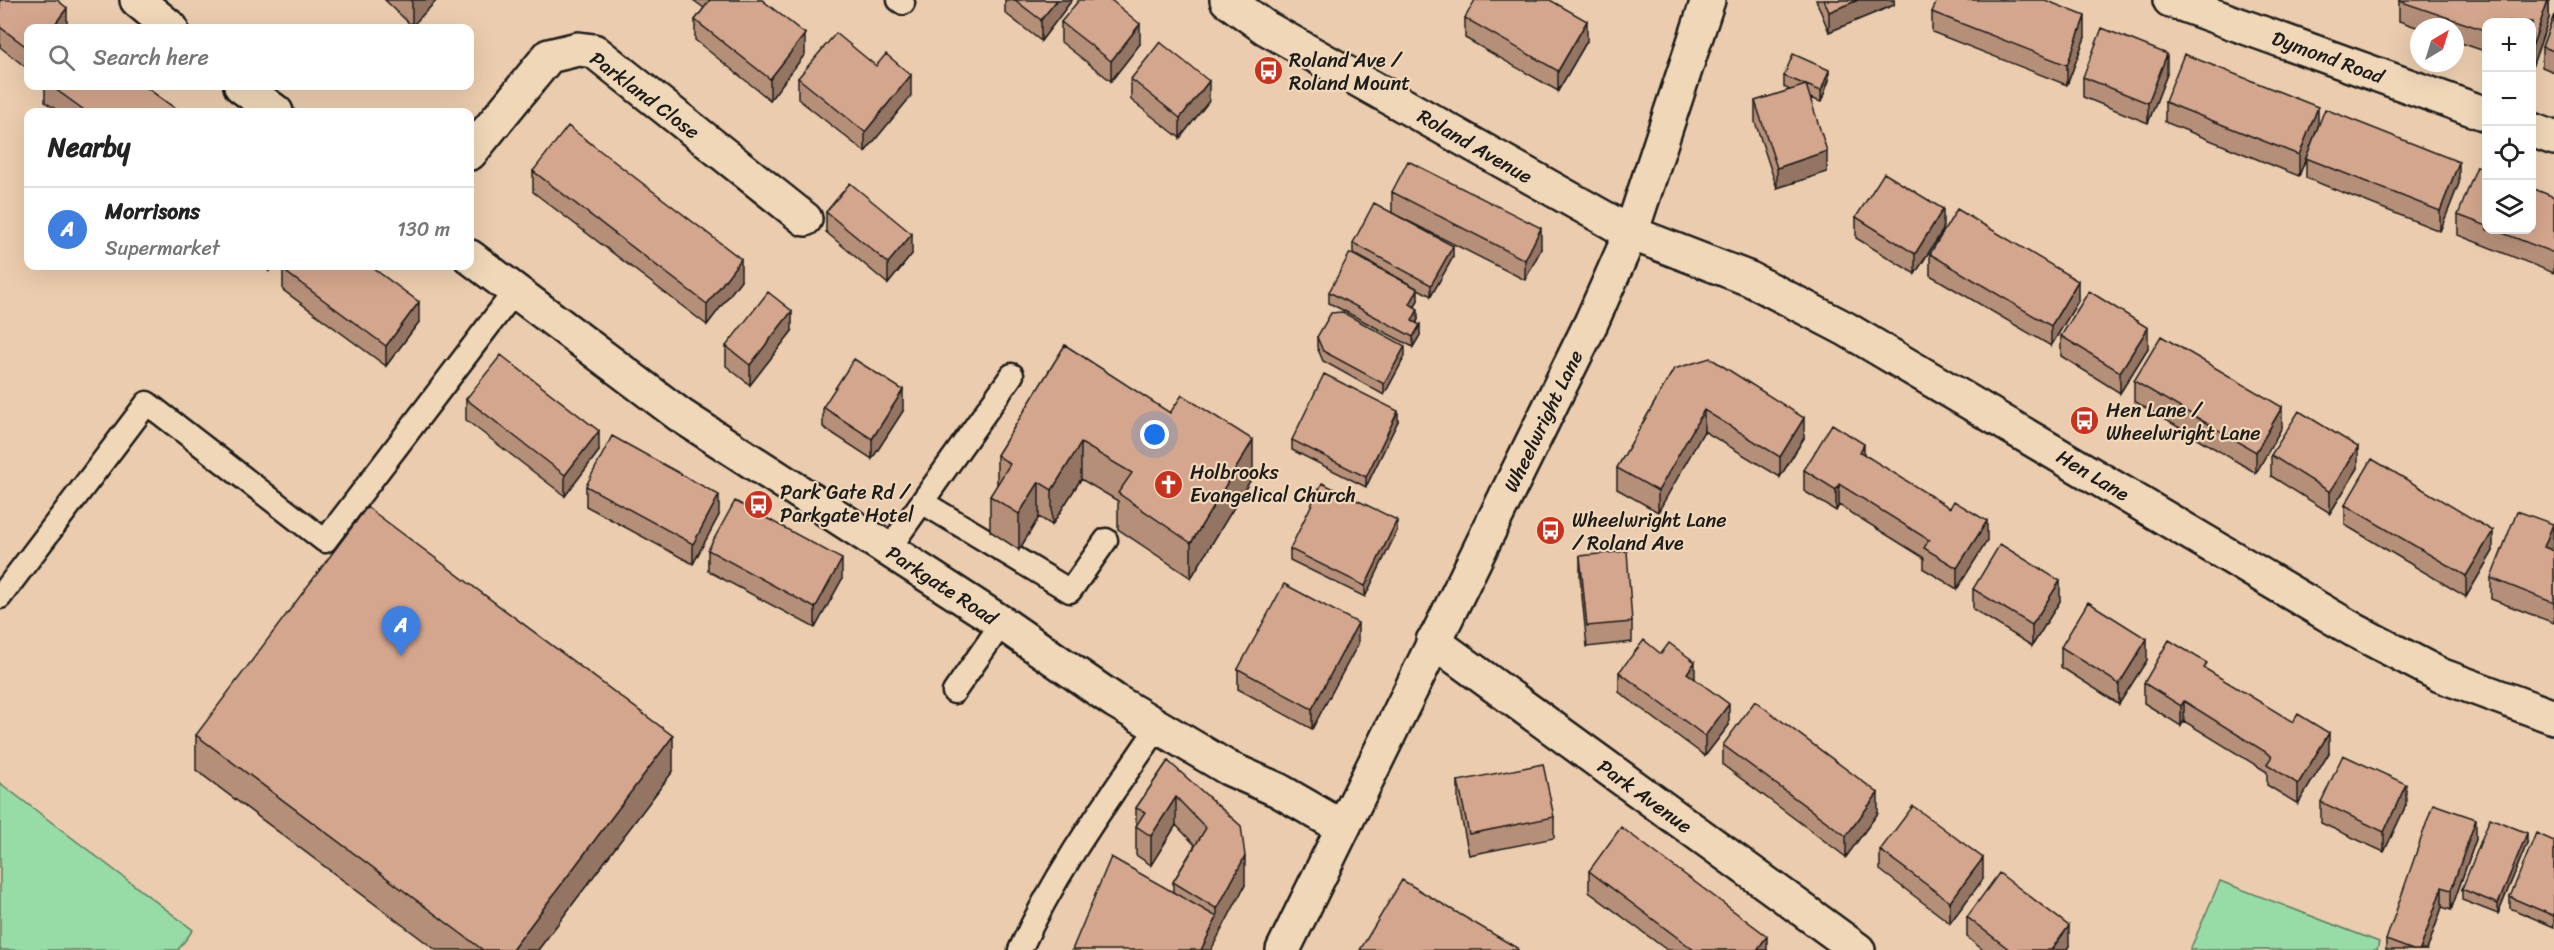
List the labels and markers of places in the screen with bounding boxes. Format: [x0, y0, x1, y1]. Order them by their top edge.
place label: Roland Ave / Roland Mount [1289, 43, 1410, 101]
bus stop icon: Roland Ave / Roland Mount [1252, 55, 1284, 87]
place label: Hen Lane / Wheelwright Lane [2106, 393, 2261, 451]
bus stop icon: Hen Lane / Wheelwright Lane [2069, 405, 2101, 437]
place label: Holbrooks Evangelical Church [1190, 455, 1356, 513]
church icon: Holbrooks Evangelical Church [1153, 468, 1185, 500]
place label: Park Gate Rd / Parkgate Hotel [780, 475, 914, 533]
bus stop icon: Park Gate Rd / Parkgate Hotel [743, 488, 775, 520]
place label: Wheelwright Lane / Roland Ave [1572, 503, 1727, 561]
bus stop icon: Wheelwright Lane / Roland Ave [1535, 515, 1567, 547]
pin: A [382, 606, 420, 656]

